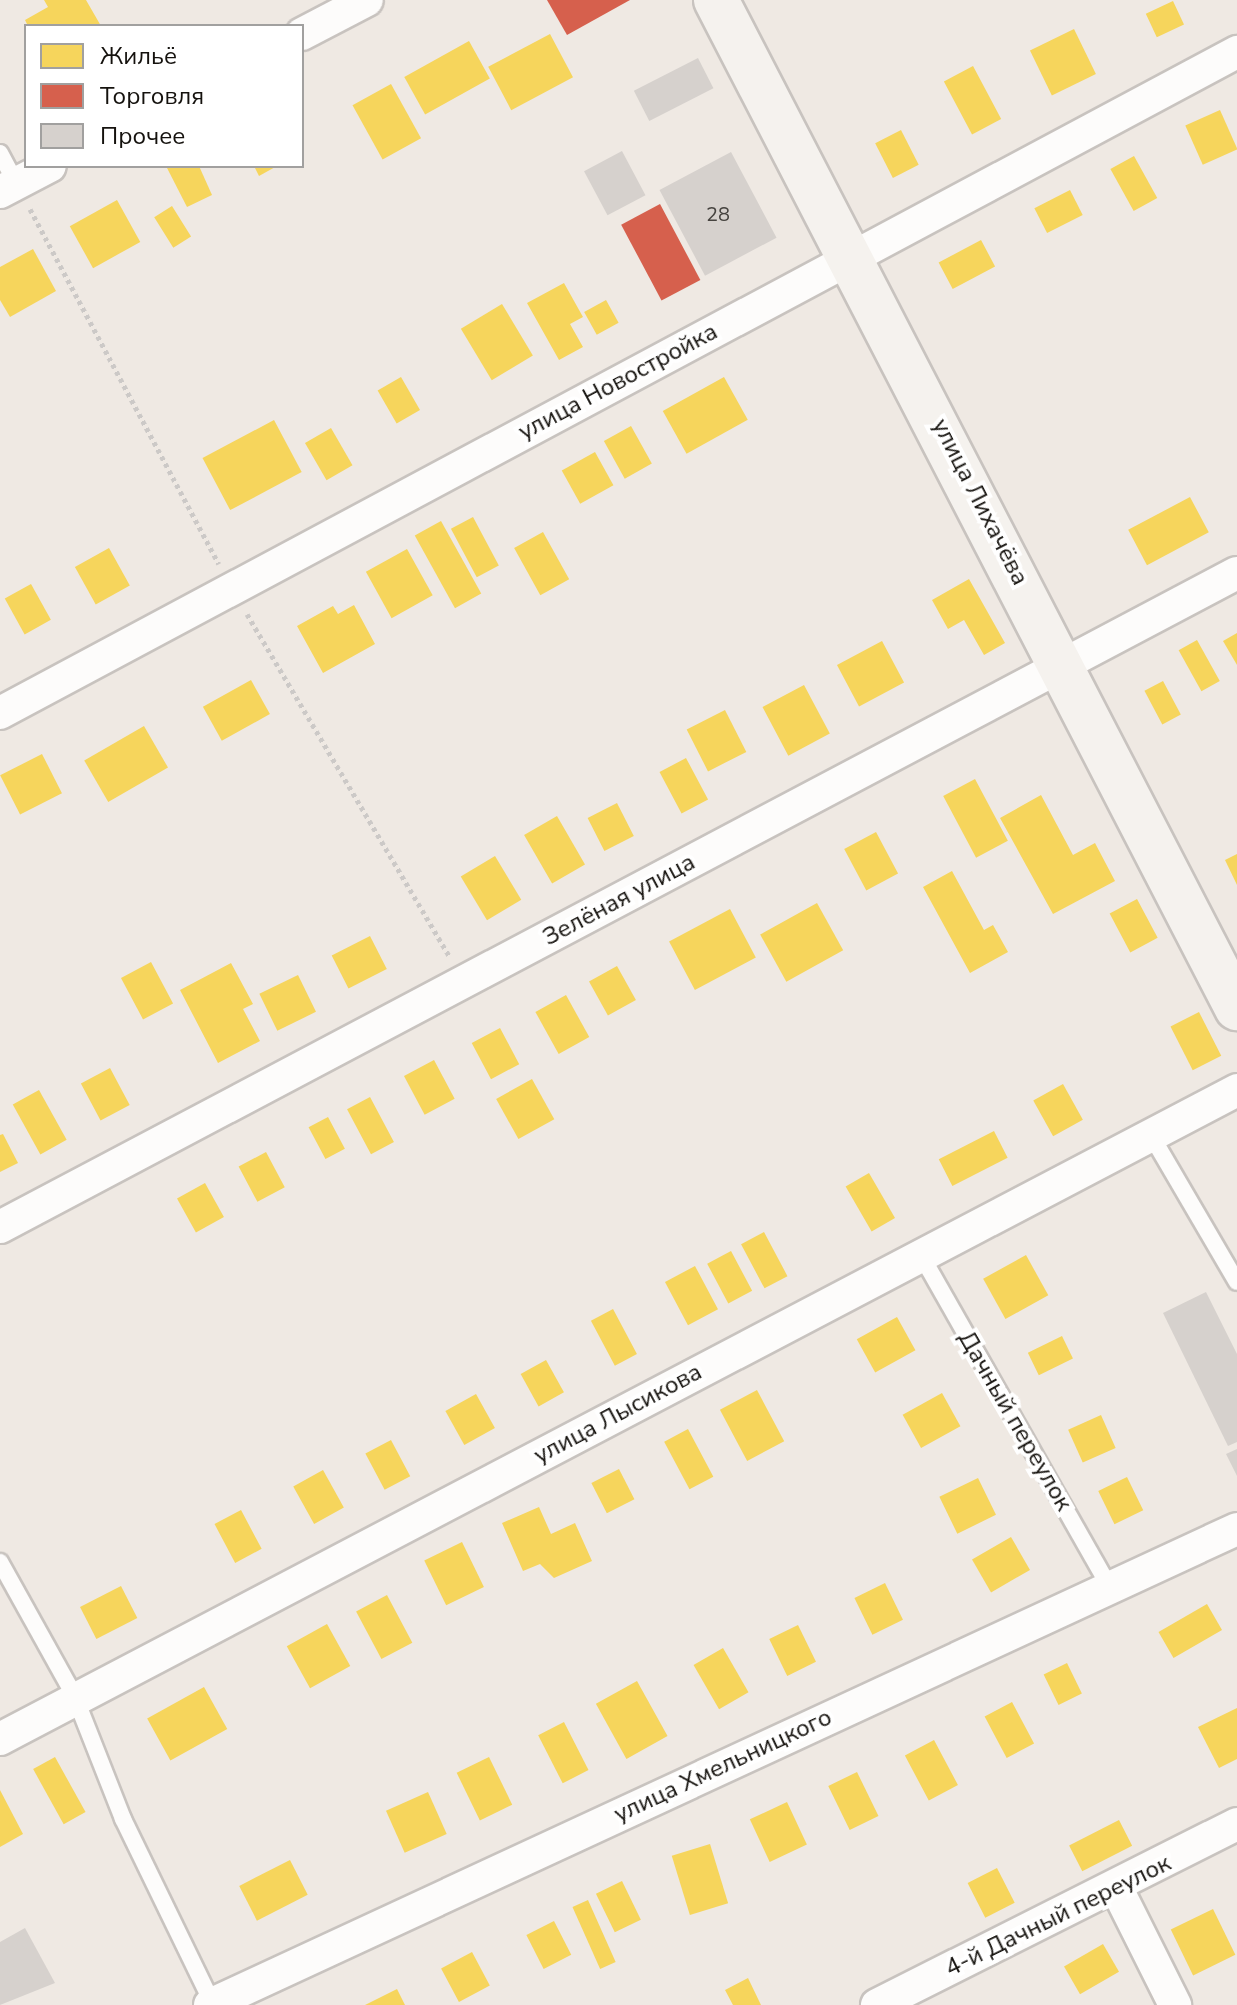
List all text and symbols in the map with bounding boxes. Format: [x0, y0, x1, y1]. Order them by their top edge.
legend [24, 24, 304, 168]
text: Жильё [100, 40, 177, 72]
text: Торговля [100, 80, 204, 112]
text: Прочее [100, 120, 185, 152]
house number: 28 [706, 202, 730, 226]
street label: улица Новостройка [514, 317, 722, 447]
street label: улица Лихачёва [926, 414, 1034, 590]
street label: Зелёная улица [538, 848, 700, 952]
street label: Дачный переулок [952, 1326, 1078, 1516]
street label: улица Лысикова [529, 1358, 707, 1470]
street label: улица Хмельницкого [610, 1703, 836, 1829]
street label: 4-й Дачный переулок [941, 1849, 1175, 1983]

